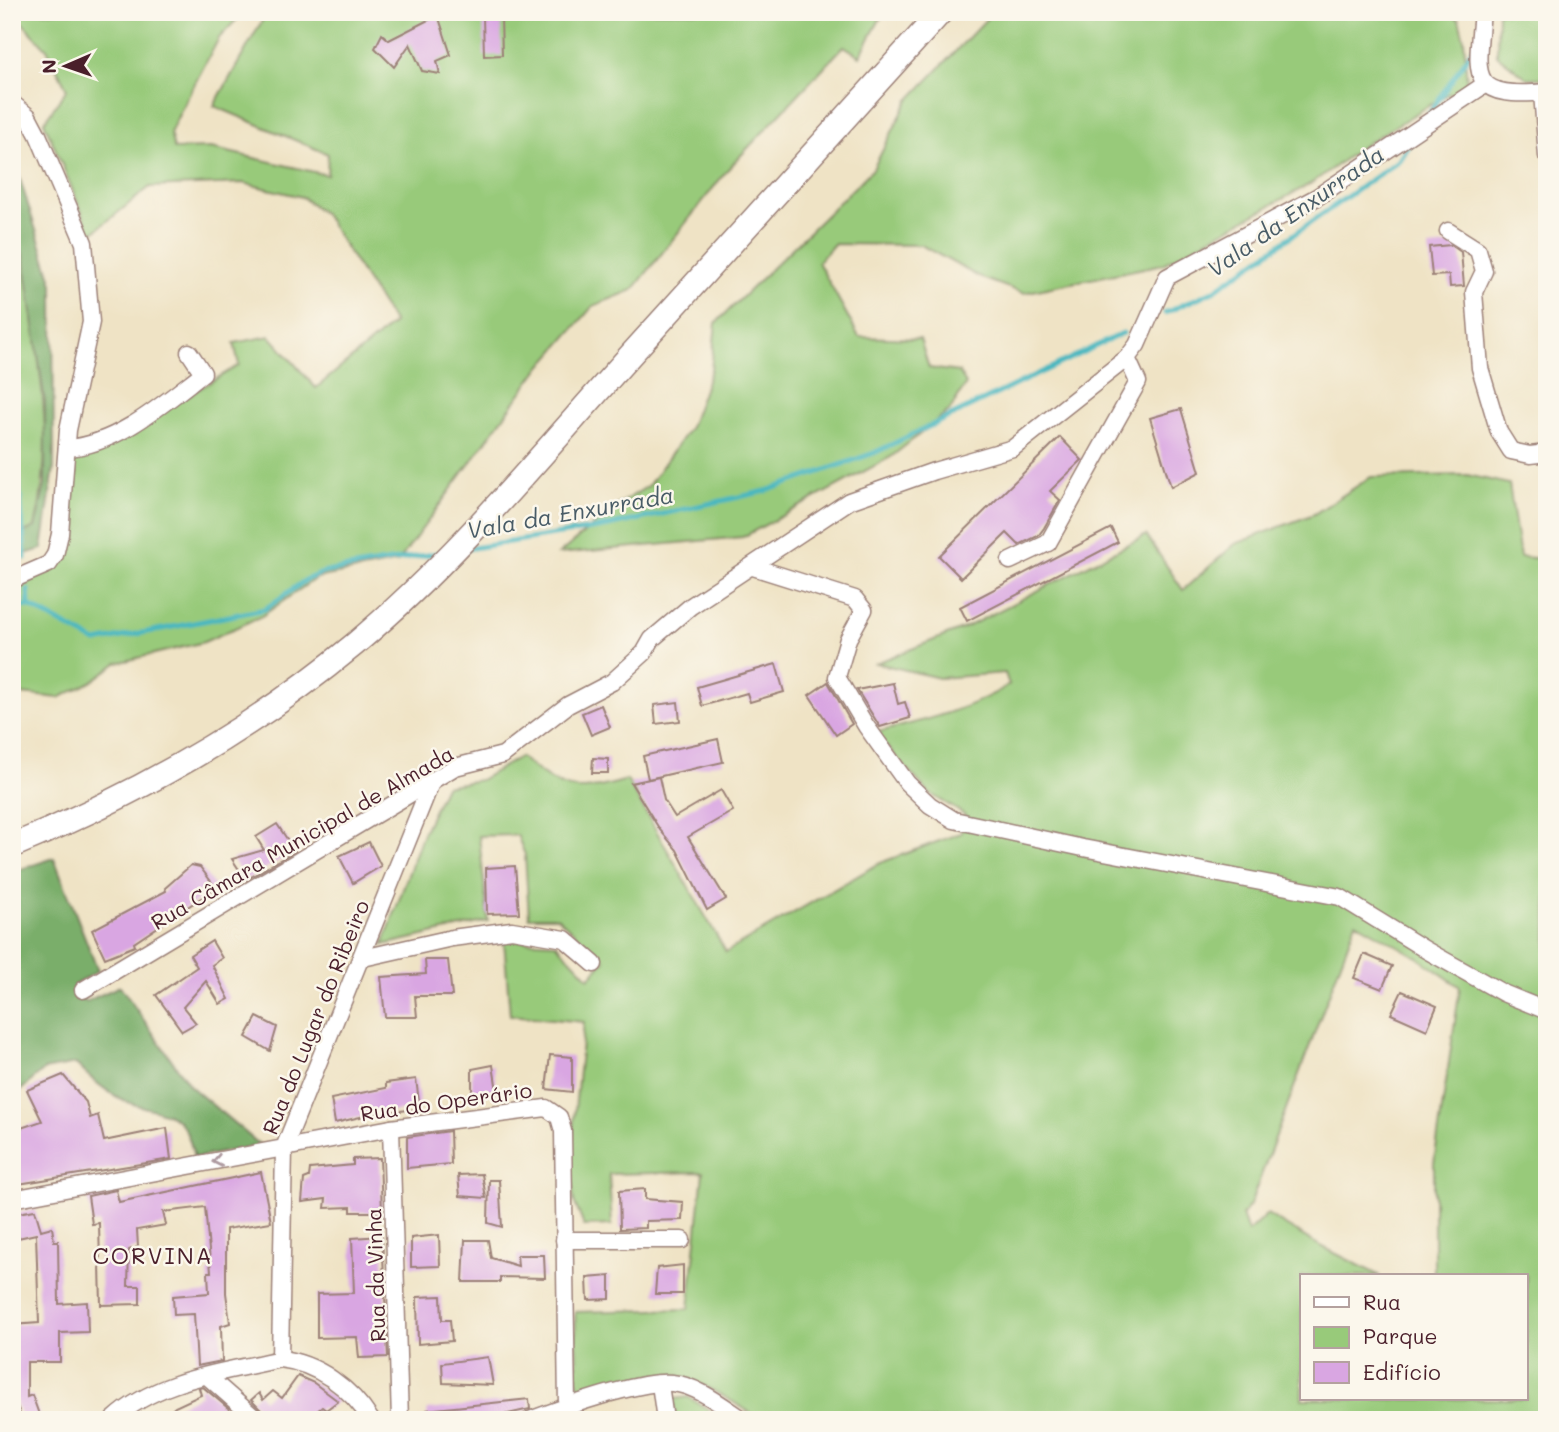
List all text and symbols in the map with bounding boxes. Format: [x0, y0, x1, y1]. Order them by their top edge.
north arrow [32, 32, 102, 102]
text: N [36, 59, 61, 74]
water label: Vala da Enxurrada [1200, 138, 1390, 284]
water label: Vala da Enxurrada [464, 479, 676, 545]
street label: Rua Câmara Municipal de Almada [146, 739, 458, 935]
street label: Rua do Lugar do Ribeiro [256, 896, 374, 1138]
street label: Rua do Operário [359, 1076, 533, 1126]
one-way arrow [211, 1152, 223, 1167]
street label: Rua da Vinha [359, 1207, 391, 1343]
district label: CORVINA [92, 1240, 214, 1270]
legend [1300, 1274, 1528, 1400]
text: Rua [1363, 1288, 1401, 1315]
text: Parque [1363, 1322, 1437, 1349]
text: Edifício [1363, 1358, 1441, 1385]

